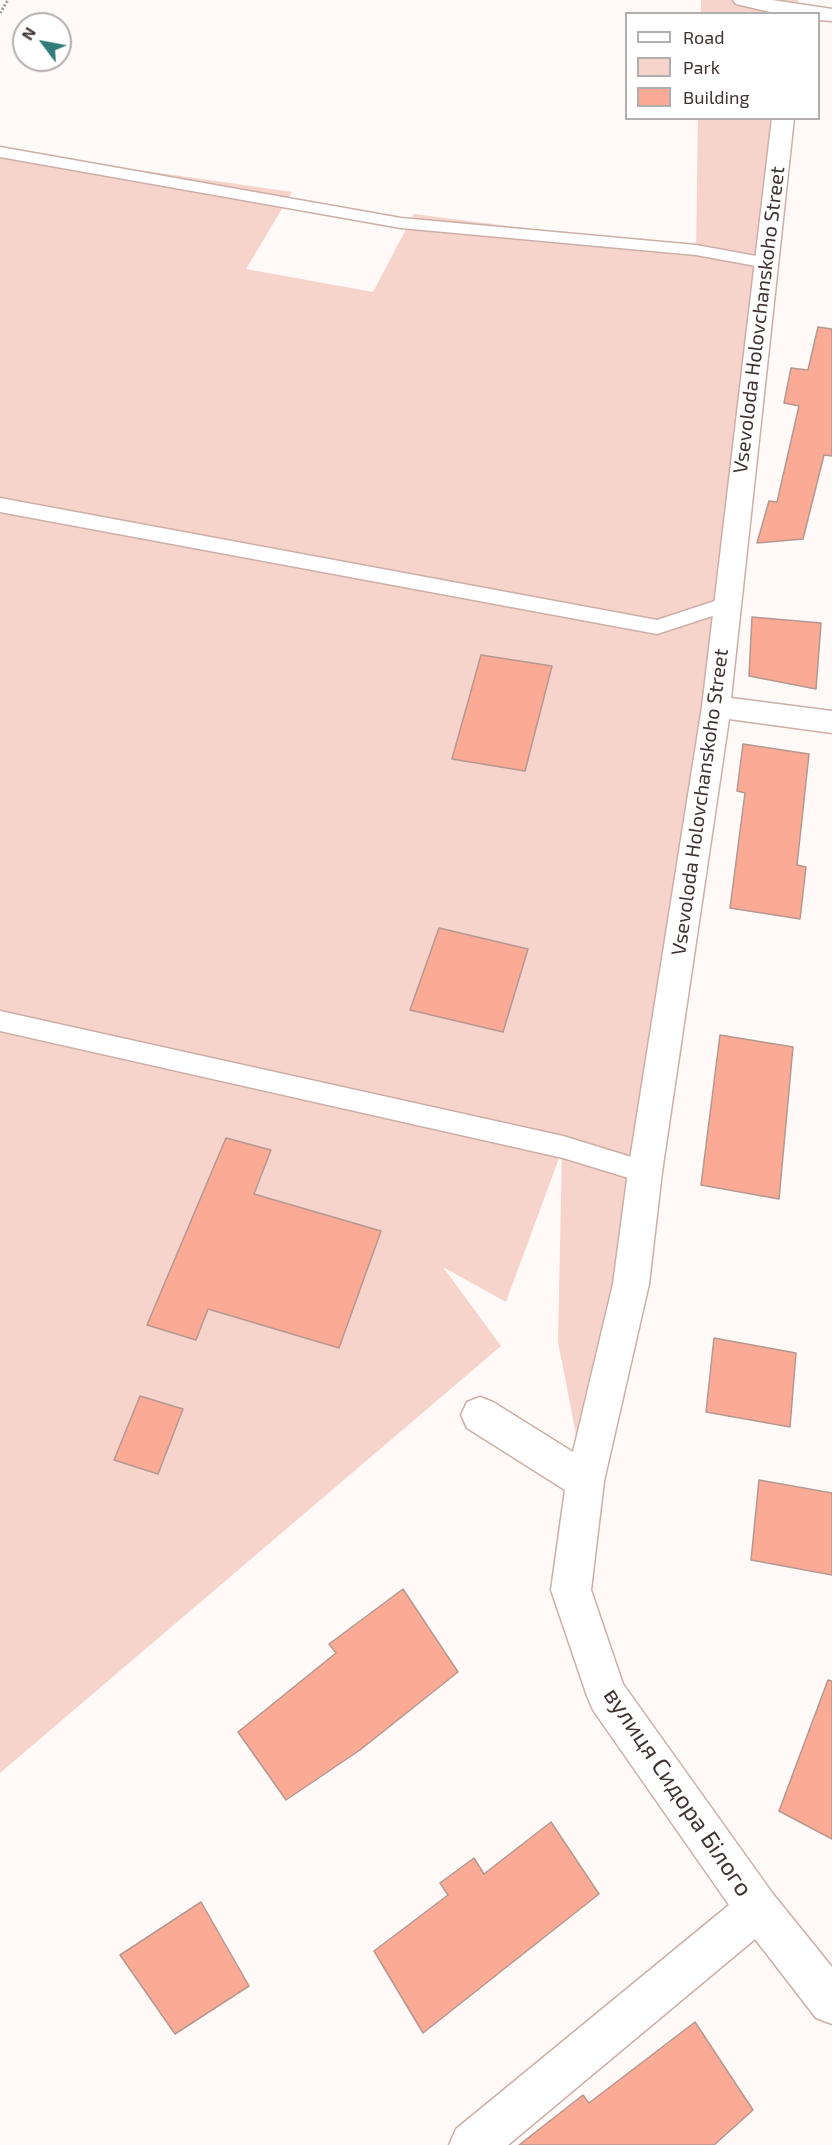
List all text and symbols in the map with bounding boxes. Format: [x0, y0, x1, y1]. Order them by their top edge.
north arrow [12, 12, 72, 72]
legend [625, 12, 820, 120]
text: N [17, 23, 39, 43]
text: Road [683, 26, 724, 48]
text: Park [683, 56, 720, 78]
text: Building [683, 86, 750, 108]
street label: Vsevoloda Holovchanskoho Street [728, 165, 790, 475]
street label: Vsevoloda Holovchanskoho Street [667, 647, 733, 957]
street label: вулиця Сидора Білого [597, 1682, 759, 1902]

